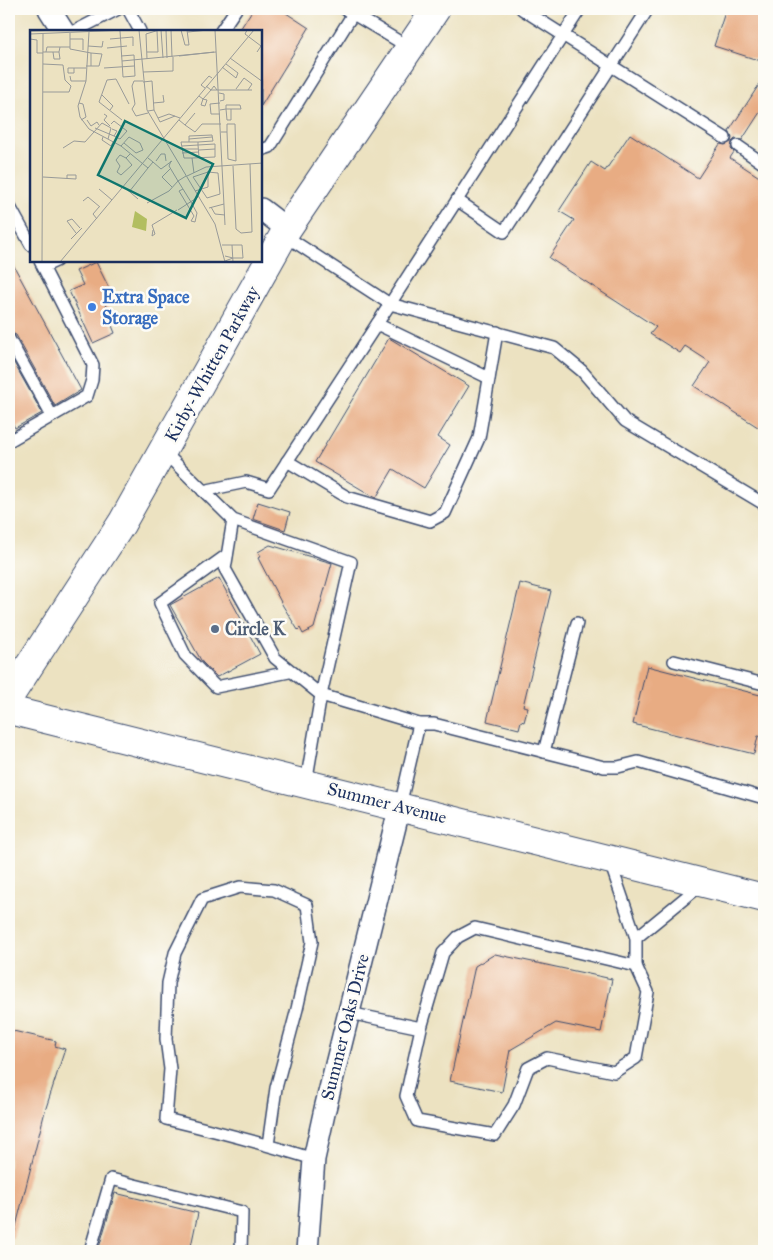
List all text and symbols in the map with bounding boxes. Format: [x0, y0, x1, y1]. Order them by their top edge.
inset map [30, 30, 262, 262]
street label: Kirby-Whitten Parkway [160, 282, 264, 446]
place label: Extra Space Storage [102, 286, 190, 330]
marker: Extra Space Storage [86, 301, 98, 313]
place label: Circle K [225, 618, 287, 640]
marker: Circle K [209, 623, 221, 635]
street label: Summer Avenue [325, 778, 449, 828]
street label: Summer Oaks Drive [316, 952, 374, 1102]

